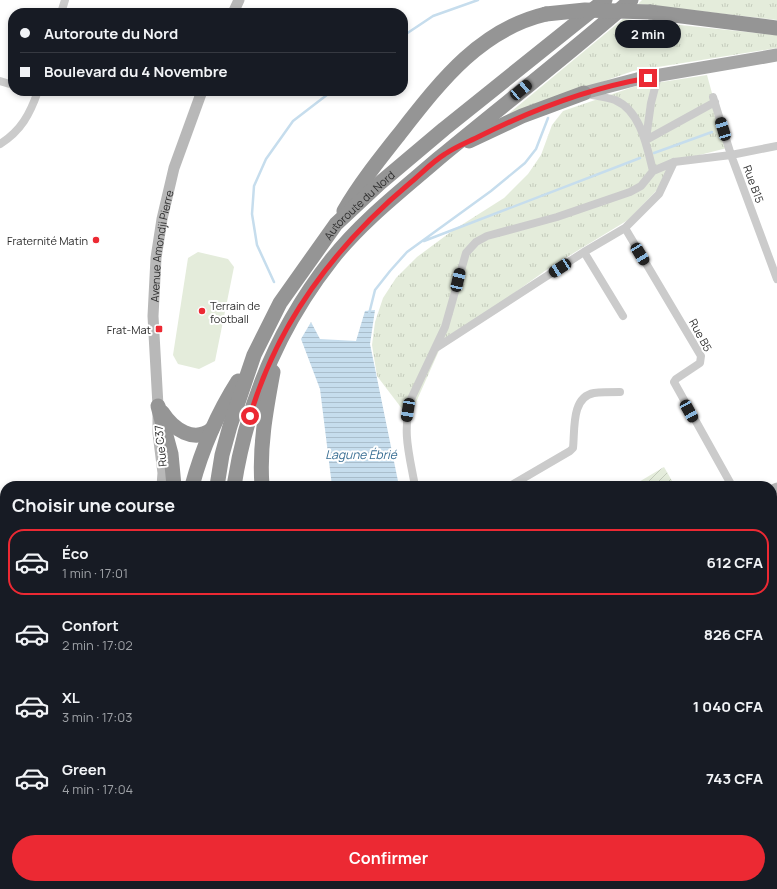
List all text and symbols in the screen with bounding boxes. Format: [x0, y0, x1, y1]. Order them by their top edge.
callout: 2 min [615, 20, 681, 48]
text: Autoroute du Nord [44, 23, 178, 44]
text: 2 min [631, 25, 665, 43]
text: Boulevard du 4 Novembre [44, 61, 228, 82]
route end [639, 69, 657, 87]
car [508, 78, 534, 102]
car [714, 116, 732, 142]
street label: Rue B15 [740, 163, 768, 205]
street label: Autoroute du Nord [320, 167, 397, 242]
street label: Avenue Amondji Pierre [146, 188, 176, 302]
place label: Fraternité Matin [7, 233, 88, 248]
marker: Fraternité Matin [91, 235, 101, 245]
car [629, 241, 651, 267]
car [547, 256, 573, 280]
car [449, 267, 467, 293]
place label: Terrain de football [210, 298, 261, 326]
marker: Terrain de football [197, 306, 207, 316]
street label: Rue B5 [686, 316, 716, 354]
place label: Frat-Mat [107, 322, 151, 337]
marker: Frat-Mat [154, 324, 164, 334]
car [400, 397, 416, 423]
car [678, 398, 700, 424]
route start [241, 407, 259, 425]
street label: Rue C37 [150, 425, 170, 467]
water label: Lagune Ébrié [325, 446, 398, 463]
text: Choisir une course [12, 493, 175, 517]
text: Éco [62, 543, 88, 564]
icon: car [14, 544, 50, 580]
text: 612 CFA [707, 552, 763, 573]
text: 1 min · 17:01 [62, 564, 128, 582]
text: Confort [62, 615, 119, 636]
icon: car [14, 616, 50, 652]
text: 826 CFA [704, 624, 763, 645]
text: 2 min · 17:02 [62, 636, 133, 654]
text: XL [62, 687, 80, 708]
icon: car [14, 688, 50, 724]
text: 1 040 CFA [693, 696, 763, 717]
text: 3 min · 17:03 [62, 708, 132, 726]
text: Green [62, 759, 106, 780]
icon: car [14, 760, 50, 796]
text: 743 CFA [706, 768, 763, 789]
text: 4 min · 17:04 [62, 780, 133, 798]
button: Confirmer [12, 835, 765, 881]

